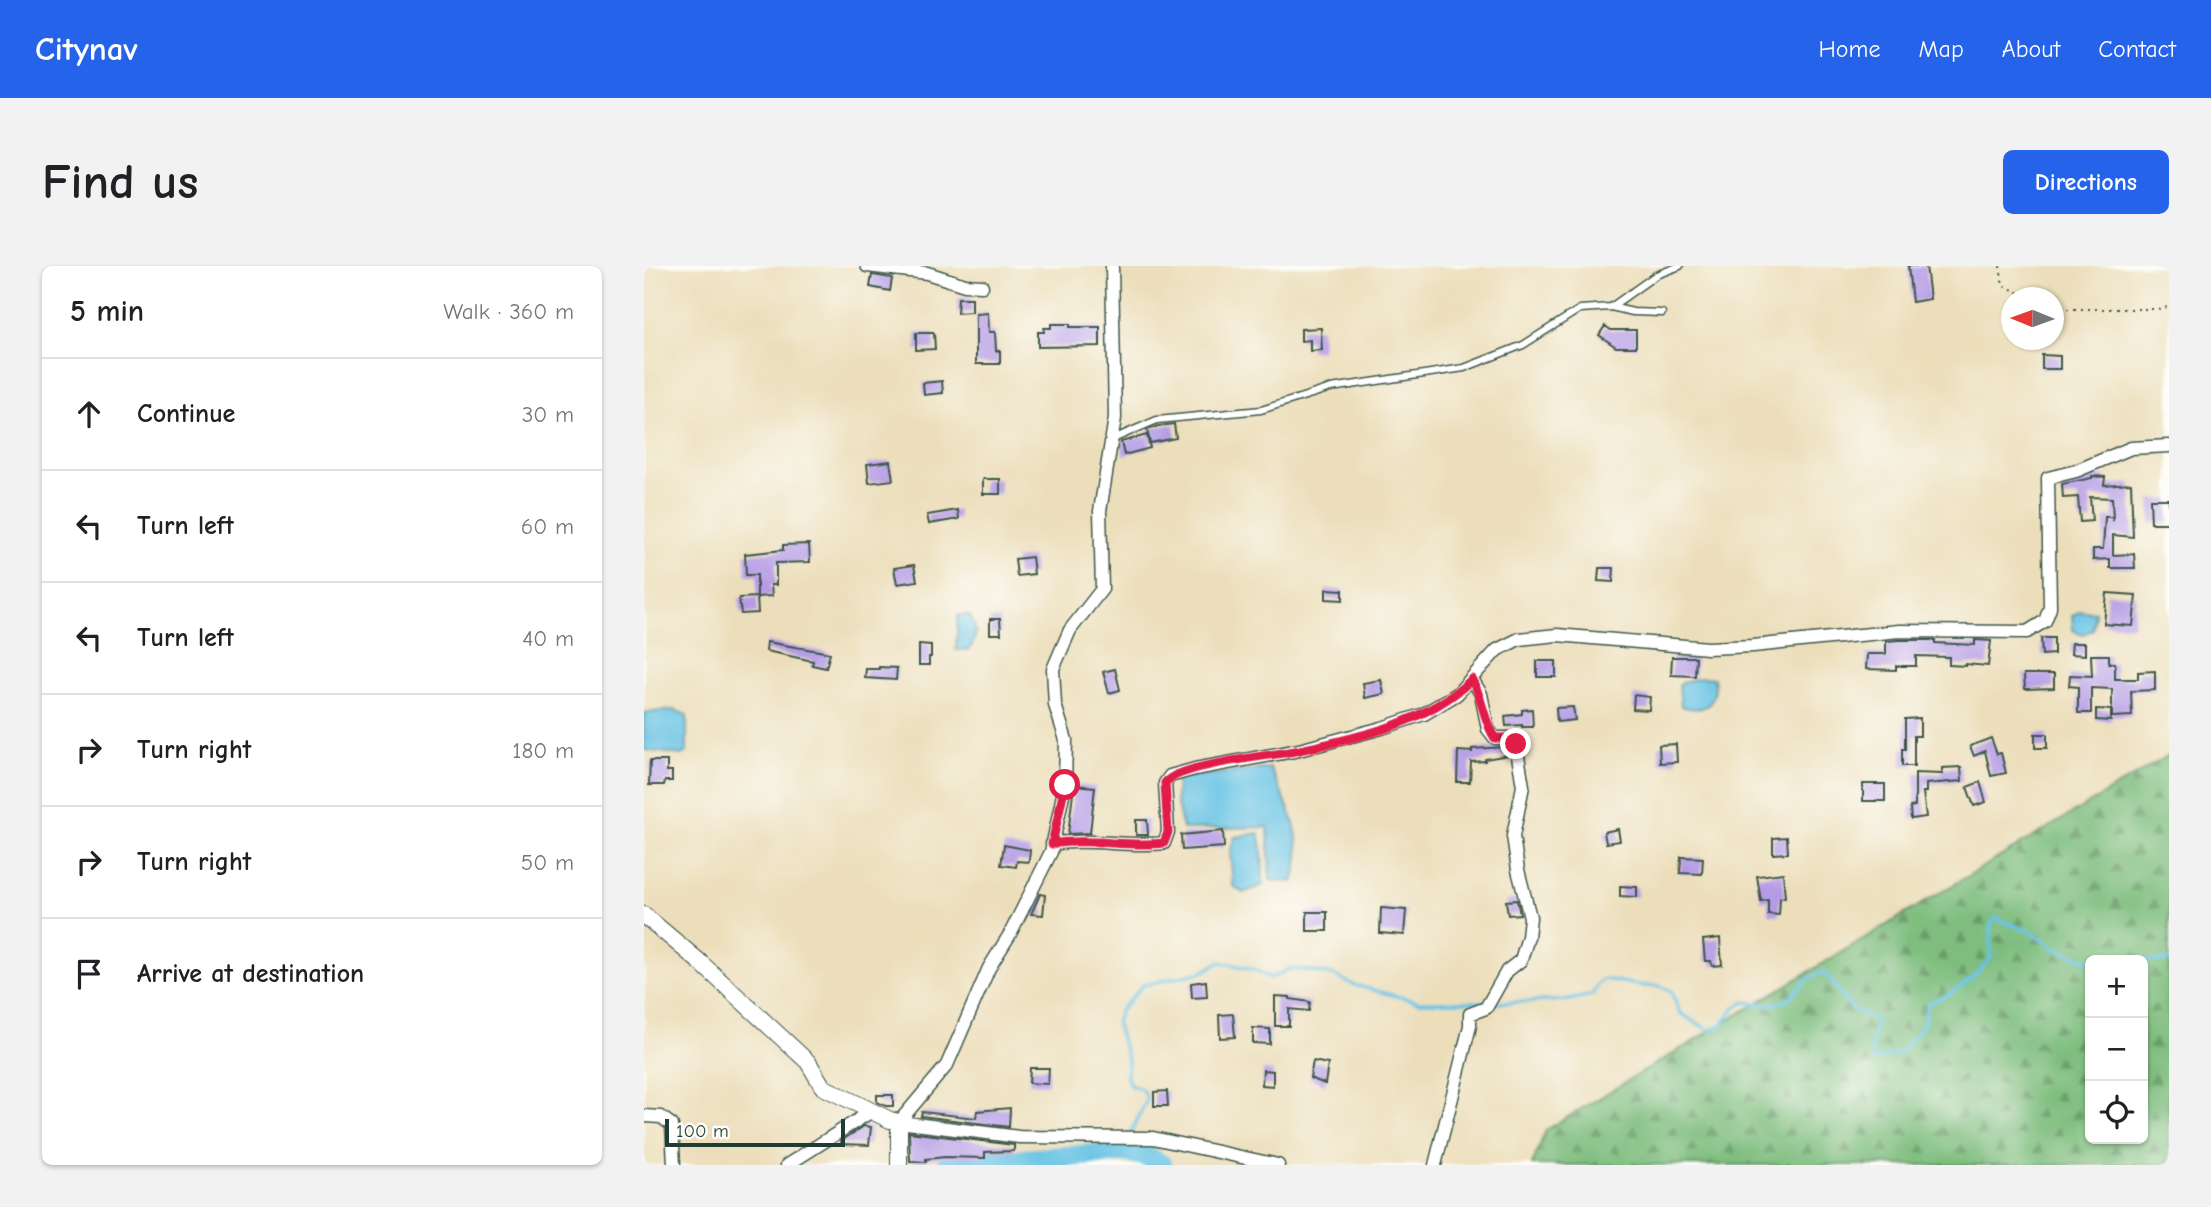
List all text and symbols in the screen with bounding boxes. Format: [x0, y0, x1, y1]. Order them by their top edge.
text: Citynav [35, 30, 138, 68]
text: Home [1819, 35, 1880, 63]
text: Map [1918, 35, 1964, 63]
text: About [2002, 35, 2060, 63]
text: Contact [2098, 35, 2176, 63]
button: Directions [2003, 150, 2169, 214]
text: Find us [42, 154, 198, 210]
north arrow [2001, 287, 2064, 350]
text: 5 min [70, 294, 144, 329]
text: Walk · 360 m [443, 298, 574, 325]
icon: ahead [70, 395, 108, 433]
text: Continue [137, 399, 235, 429]
text: 30 m [522, 401, 574, 428]
icon: left [70, 507, 108, 545]
text: Turn left [137, 511, 234, 541]
text: 60 m [521, 513, 574, 540]
icon: left [70, 619, 108, 657]
text: Turn left [137, 623, 234, 653]
text: 40 m [522, 625, 574, 652]
route end [1500, 728, 1531, 759]
icon: right [70, 731, 108, 769]
text: Turn right [137, 735, 251, 765]
text: 180 m [512, 737, 574, 764]
route start [1049, 769, 1080, 800]
icon: right [70, 843, 108, 881]
text: Turn right [137, 847, 251, 877]
text: 50 m [521, 849, 574, 876]
icon: arrive [70, 955, 108, 993]
map controls [2085, 955, 2148, 1144]
button: + [2085, 955, 2148, 1018]
text: Arrive at destination [137, 959, 364, 989]
button: − [2085, 1018, 2148, 1081]
button: locate [2085, 1081, 2148, 1144]
scale bar [665, 1116, 845, 1148]
text: 100 m [676, 1120, 729, 1142]

